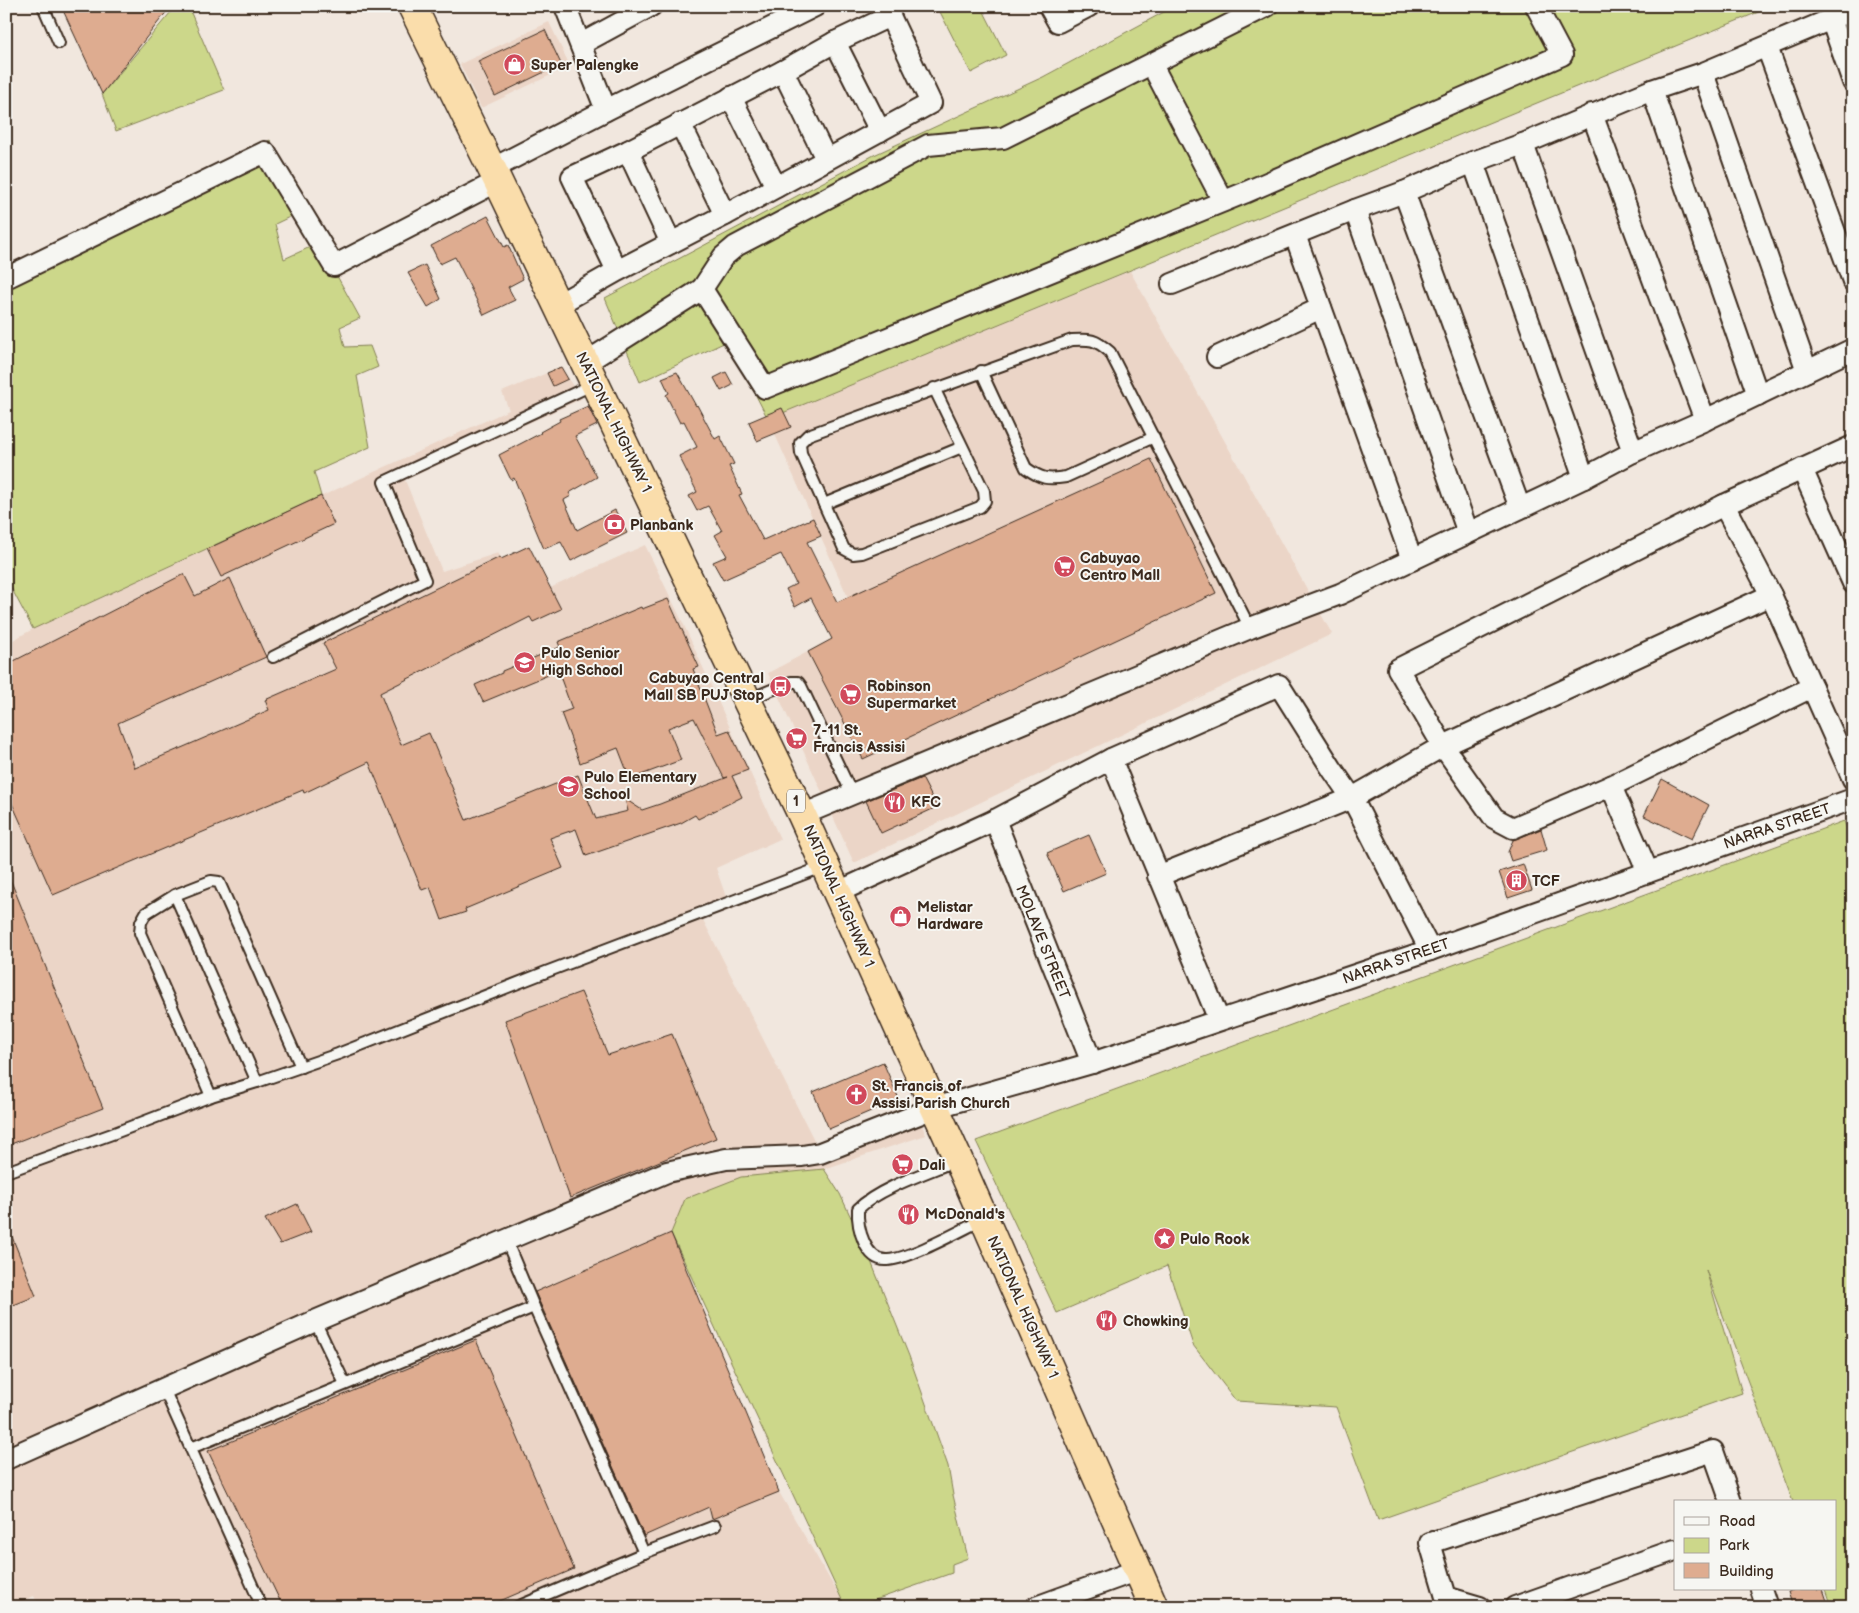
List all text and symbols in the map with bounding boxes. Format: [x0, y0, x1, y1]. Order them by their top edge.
shop icon: Super Palengke [503, 53, 527, 77]
place label: Super Palengke [531, 56, 639, 75]
street label: NATIONAL HIGHWAY 1 [571, 349, 656, 496]
bank icon: Planbank [602, 513, 626, 537]
place label: Planbank [630, 516, 693, 535]
place label: Cabuyao Centro Mall [1080, 549, 1160, 585]
supermarket icon: Cabuyao Centro Mall [1052, 555, 1076, 579]
place label: Pulo Senior High School [541, 644, 623, 680]
school or university icon: Pulo Senior High School [513, 650, 537, 674]
place label: Cabuyao Central Mall SB PUJ Stop [644, 669, 764, 705]
bus stop icon: Cabuyao Central Mall SB PUJ Stop [768, 675, 792, 699]
place label: Robinson Supermarket [867, 677, 956, 713]
supermarket icon: Robinson Supermarket [839, 683, 863, 707]
place label: 7-11 St. Francis Assisi [813, 721, 905, 757]
supermarket icon: 7-11 St. Francis Assisi [785, 727, 809, 751]
place label: Pulo Elementary School [584, 768, 697, 804]
school or university icon: Pulo Elementary School [556, 774, 580, 798]
road number: 1 [787, 789, 805, 812]
restaurant icon: KFC [883, 790, 907, 814]
place label: KFC [911, 793, 941, 812]
street label: NARRA STREET [1721, 799, 1833, 854]
street label: NATIONAL HIGHWAY 1 [799, 822, 879, 970]
building icon: TCF [1504, 869, 1528, 893]
place label: TCF [1532, 872, 1560, 891]
street label: MOLAVE STREET [1011, 882, 1074, 1002]
place label: Melistar Hardware [917, 898, 984, 934]
shop icon: Melistar Hardware [889, 904, 913, 928]
street label: NARRA STREET [1340, 934, 1452, 989]
place label: St. Francis of Assisi Parish Church [871, 1077, 1010, 1113]
church icon: St. Francis of Assisi Parish Church [844, 1083, 868, 1107]
supermarket icon: Dali [891, 1153, 915, 1177]
place label: Dali [919, 1156, 946, 1175]
restaurant icon: McDonald's [897, 1202, 921, 1226]
place label: McDonald's [925, 1205, 1005, 1224]
place icon: Pulo Rook [1152, 1227, 1176, 1251]
place label: Pulo Rook [1180, 1230, 1250, 1249]
street label: NATIONAL HIGHWAY 1 [983, 1233, 1063, 1381]
restaurant icon: Chowking [1095, 1309, 1119, 1333]
place label: Chowking [1123, 1312, 1189, 1331]
legend [1674, 1500, 1836, 1590]
text: Road [1719, 1512, 1755, 1531]
text: Park [1719, 1536, 1750, 1555]
text: Building [1719, 1562, 1774, 1581]

